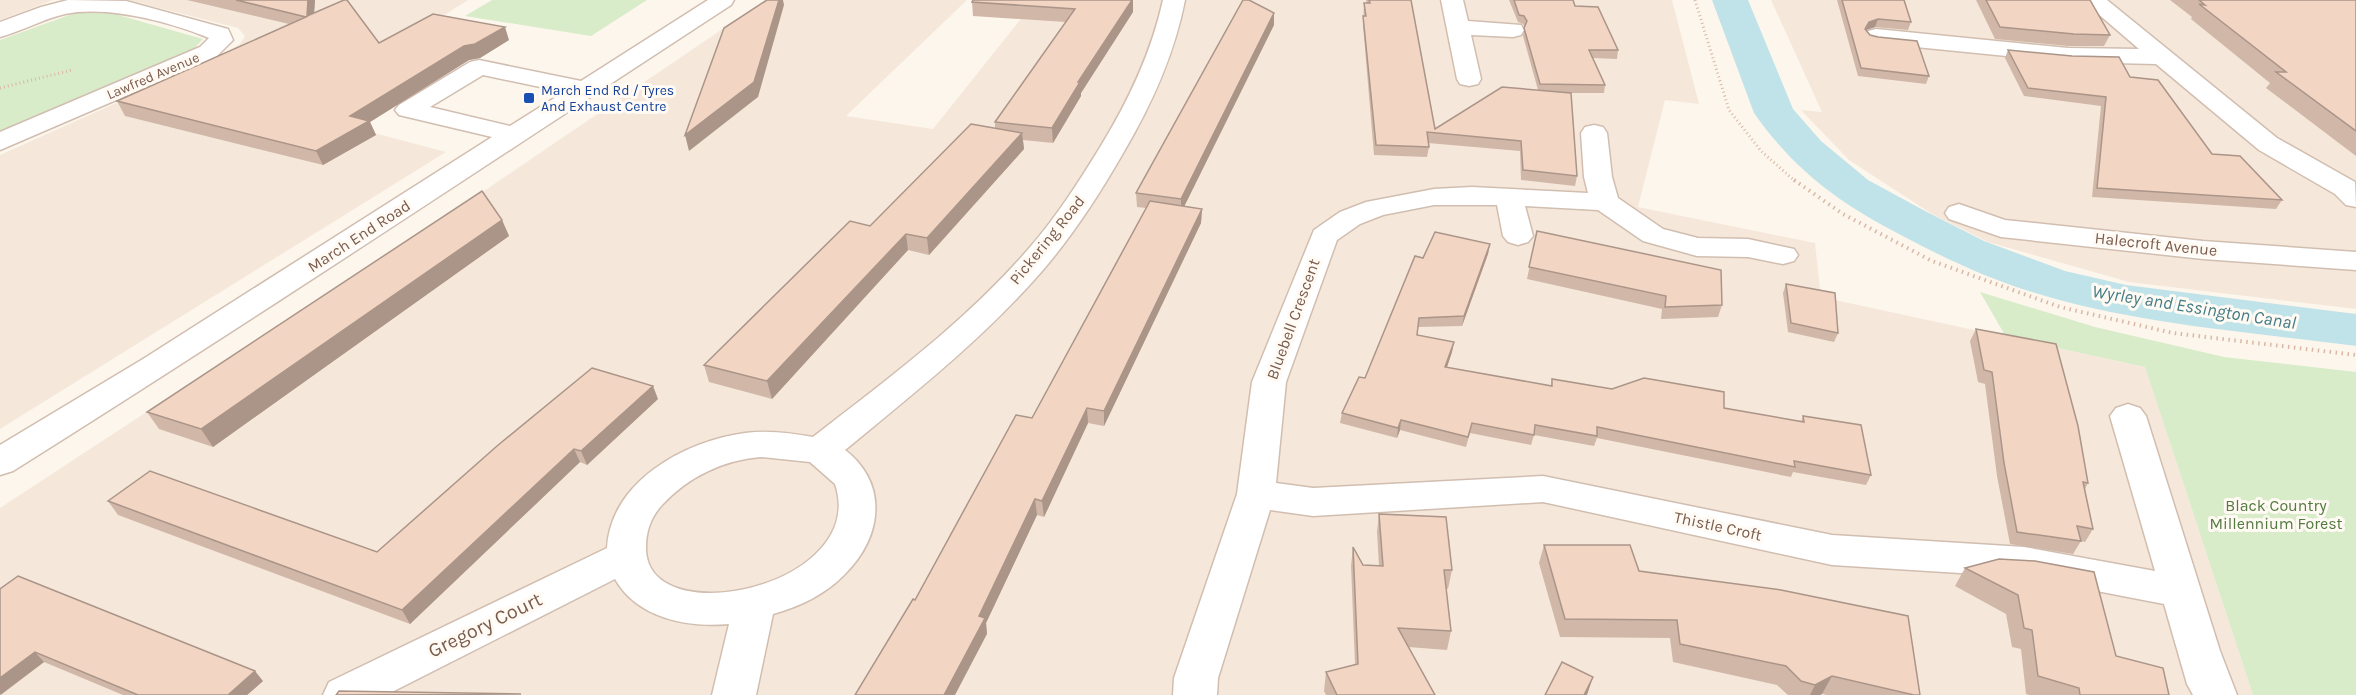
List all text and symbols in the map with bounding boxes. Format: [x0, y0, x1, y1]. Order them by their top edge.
street label: Lawfred Avenue [104, 49, 202, 103]
place label: March End Rd / Tyres And Exhaust Centre [541, 82, 674, 115]
marker: March End Rd / Tyres And Exhaust Centre [522, 91, 536, 105]
street label: Pickering Road [1005, 192, 1089, 288]
street label: March End Road [304, 196, 414, 276]
street label: Halecroft Avenue [2094, 228, 2218, 260]
street label: Bluebell Crescent [1262, 256, 1324, 382]
water label: Wyrley and Essington Canal [2090, 280, 2298, 334]
park label: Black Country Millennium Forest [2209, 496, 2343, 533]
street label: Thistle Croft [1672, 507, 1764, 545]
street label: Gregory Court [424, 587, 546, 663]

